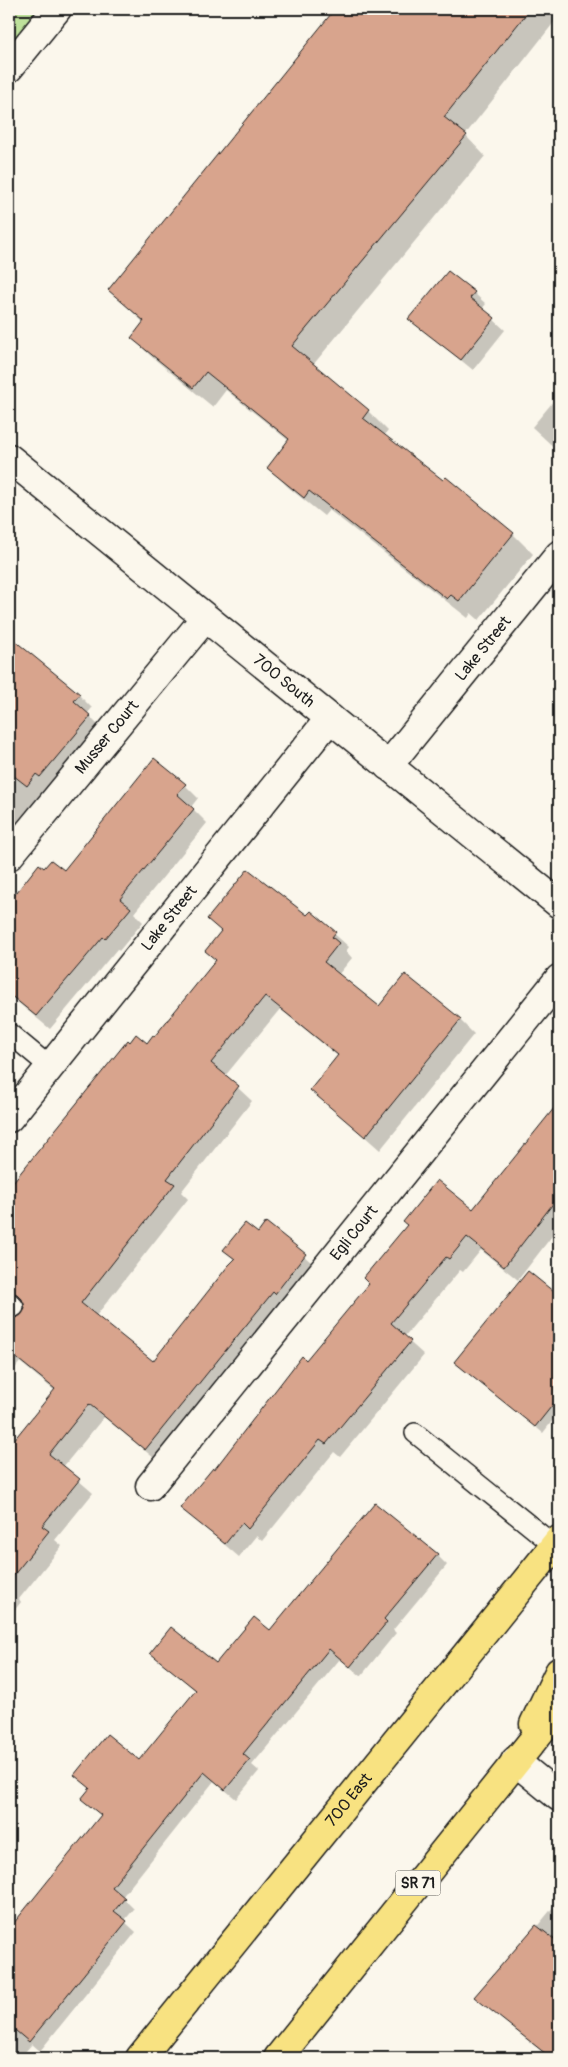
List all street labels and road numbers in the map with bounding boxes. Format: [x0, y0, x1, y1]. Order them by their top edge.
street label: Lake Street [451, 612, 516, 685]
street label: 700 South [249, 650, 319, 712]
street label: Musser Court [71, 696, 143, 778]
street label: Lake Street [137, 881, 202, 955]
street label: Egli Court [326, 1201, 383, 1265]
street label: 700 East [321, 1769, 377, 1831]
road number: SR 71 [396, 1870, 440, 1896]

